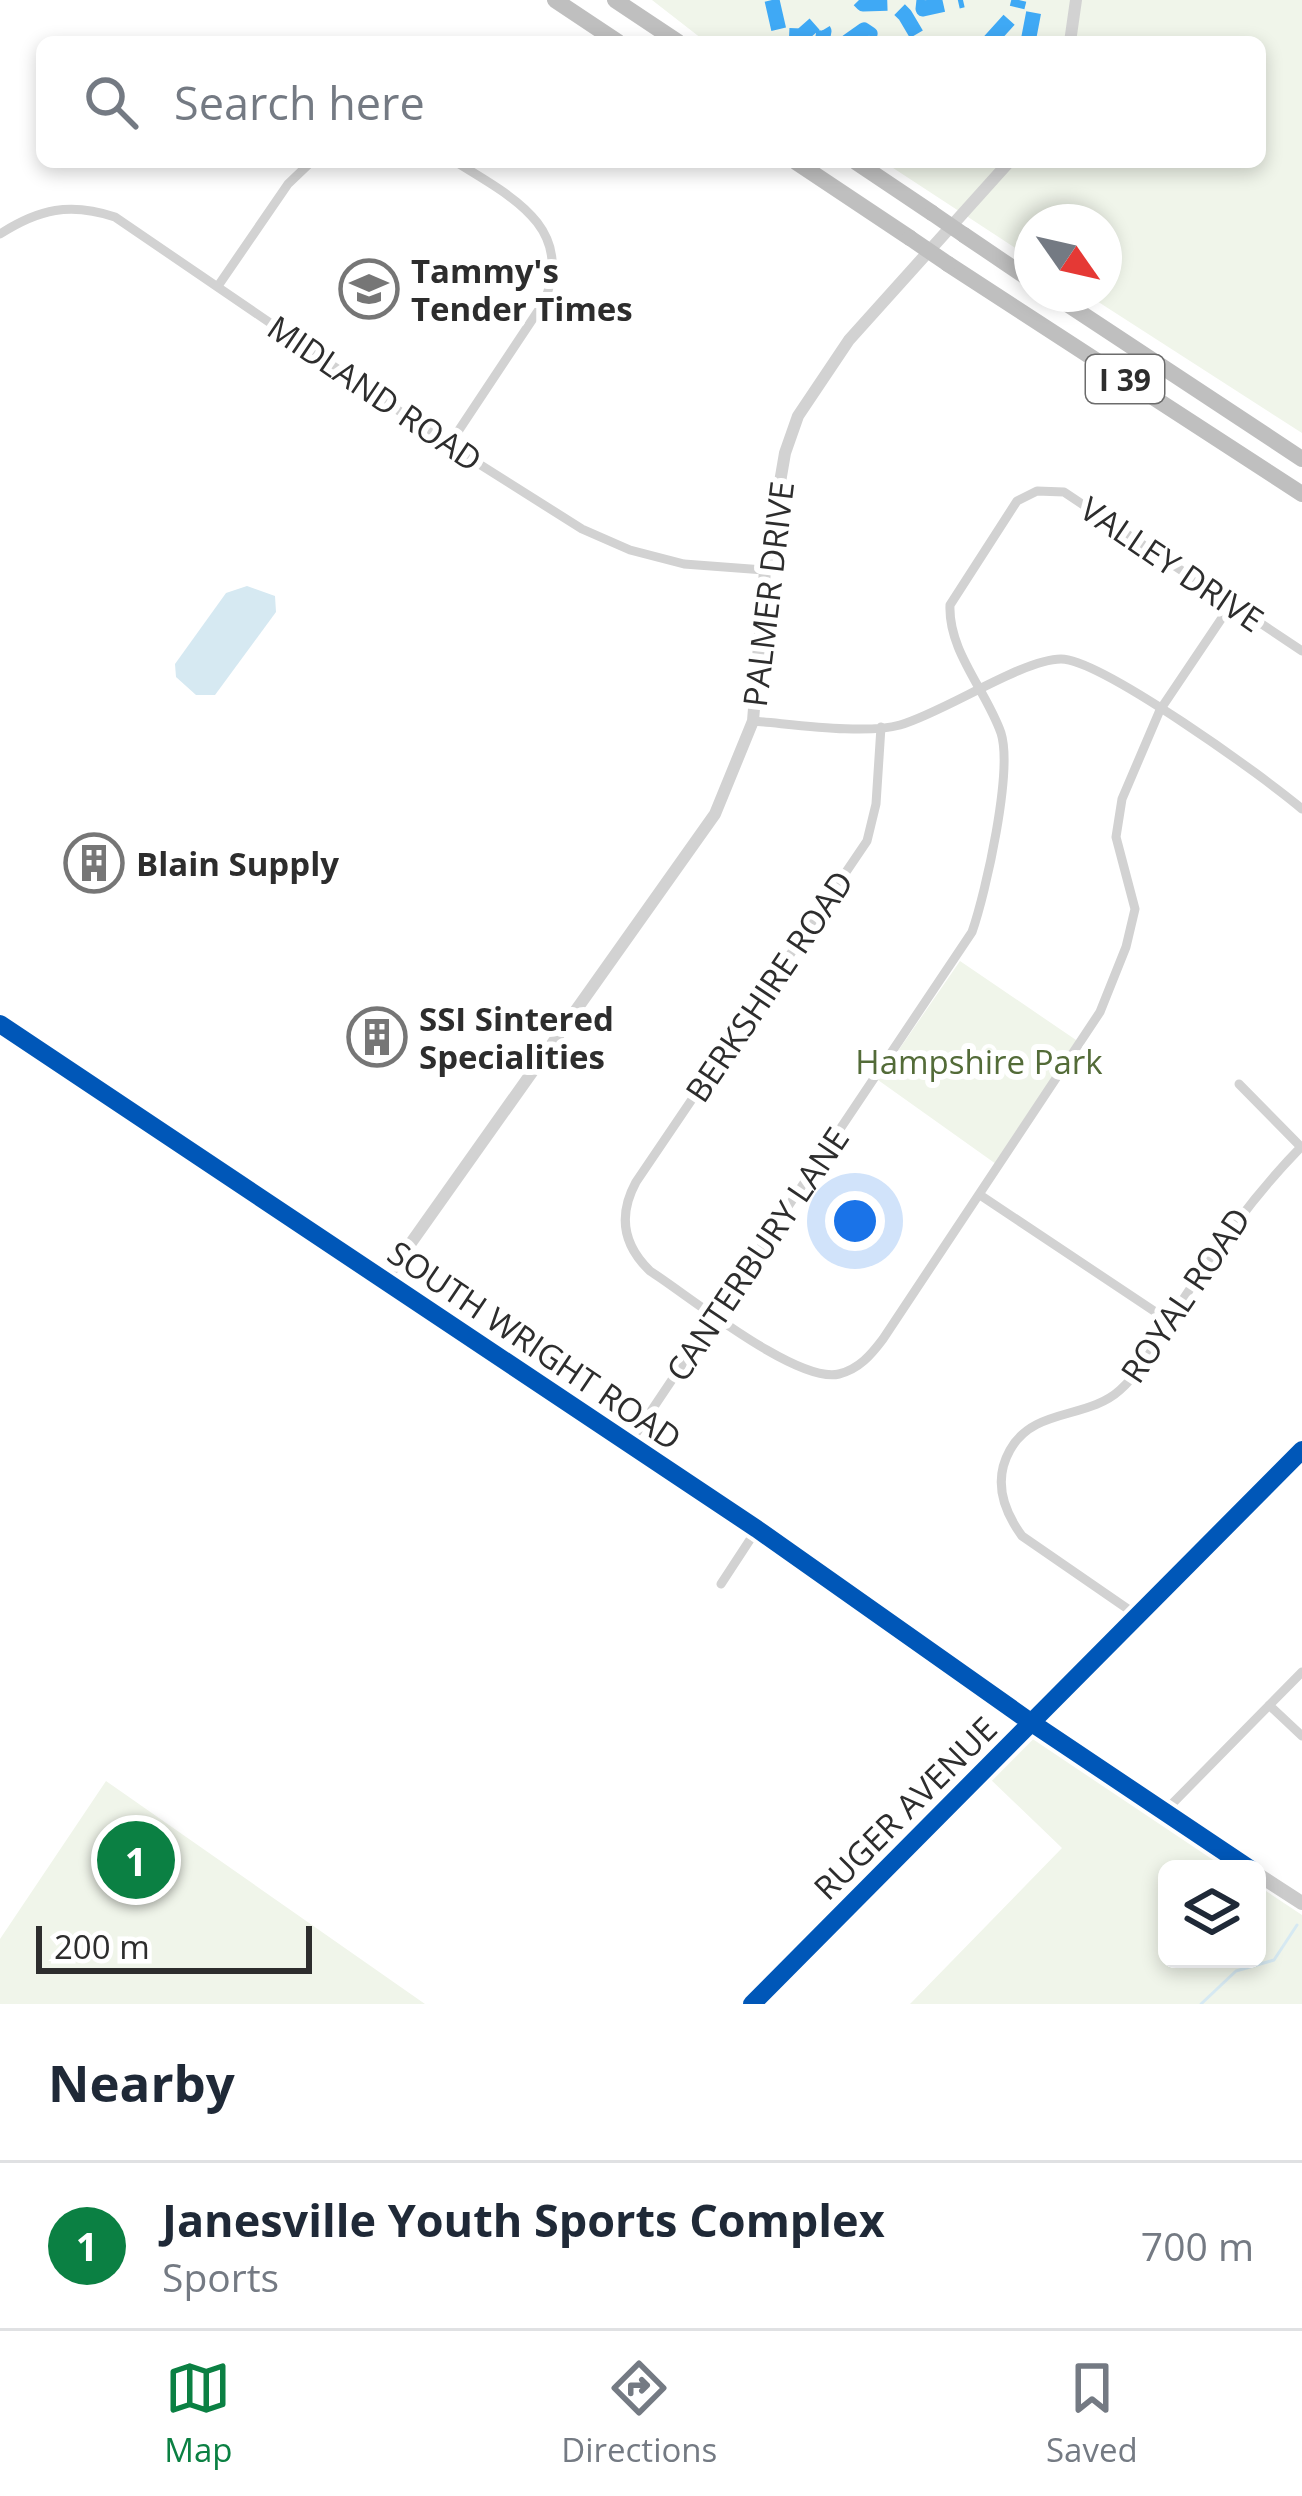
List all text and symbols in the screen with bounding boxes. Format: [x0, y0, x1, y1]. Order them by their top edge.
search box [36, 36, 1266, 168]
icon: search [78, 69, 144, 135]
text: Search here [174, 72, 425, 133]
north arrow [1014, 204, 1122, 312]
place label: Tammy's Tender Times [411, 248, 633, 331]
school or university icon: Tammy's Tender Times [338, 258, 400, 320]
street label: MIDLAND ROAD [259, 305, 491, 481]
road number: I 39 [1086, 355, 1164, 403]
street label: PALMER DRIVE [732, 479, 804, 709]
street label: VALLEY DRIVE [1072, 486, 1272, 642]
building icon: Blain Supply [63, 832, 125, 894]
place label: Blain Supply [136, 841, 339, 886]
street label: BERKSHIRE ROAD [675, 861, 863, 1111]
place label: SSI Sintered Specialities [419, 996, 614, 1079]
building icon: SSI Sintered Specialities [346, 1006, 408, 1068]
park label: Hampshire Park [855, 1039, 1103, 1084]
street label: CANTERBURY LANE [655, 1118, 859, 1390]
your location [825, 1191, 885, 1251]
street label: ROYAL ROAD [1110, 1199, 1260, 1391]
street label: SOUTH WRIGHT ROAD [379, 1230, 691, 1460]
street label: RUGER AVENUE [804, 1707, 1006, 1909]
pin: 1 [97, 1815, 175, 1905]
map controls [1158, 1860, 1266, 1968]
button: layers [1158, 1860, 1266, 1968]
scale bar [36, 1920, 312, 1973]
text: 200 m [54, 1924, 150, 1969]
text: Nearby [48, 2047, 235, 2117]
text: Janesville Youth Sports Complex [162, 2189, 885, 2250]
text: 1 [76, 2219, 98, 2272]
text: 700 m [1141, 2219, 1254, 2272]
text: Sports [162, 2250, 279, 2303]
tab: Map [164, 2355, 233, 2472]
tab: Directions [561, 2355, 717, 2472]
tab: Saved [1046, 2355, 1138, 2472]

